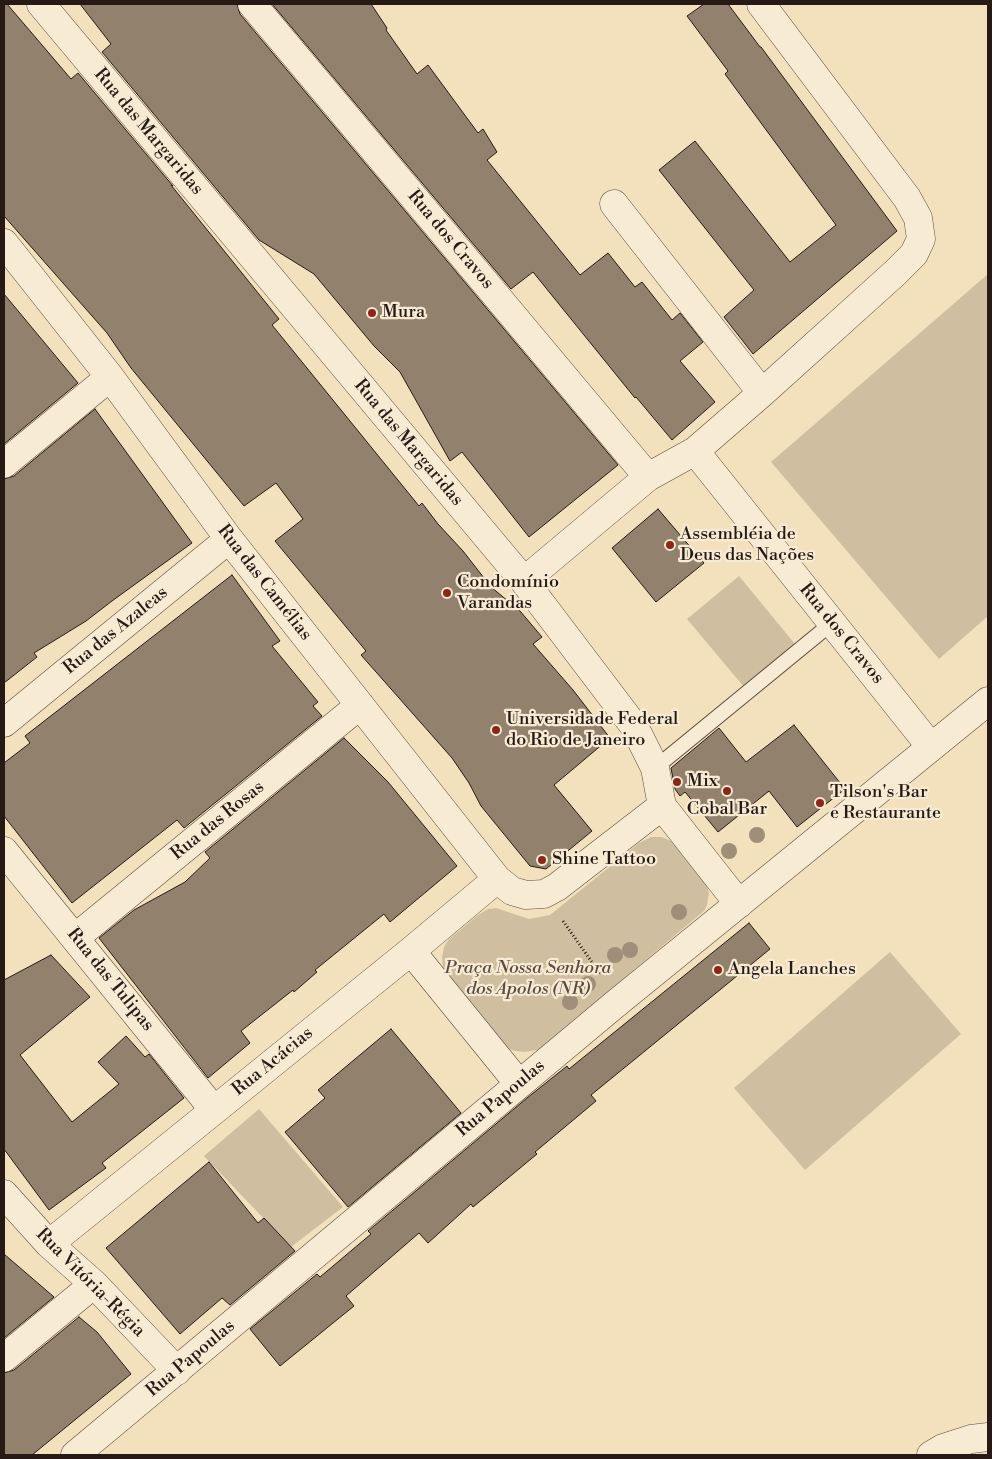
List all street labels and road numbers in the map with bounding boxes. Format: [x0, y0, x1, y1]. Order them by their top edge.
street label: Rua das Margaridas [89, 64, 207, 200]
street label: Rua dos Cravos [402, 186, 498, 294]
street label: Rua das Margaridas [349, 375, 467, 511]
street label: Rua das Camélias [212, 521, 316, 645]
street label: Rua dos Cravos [794, 579, 888, 689]
street label: Rua das Azaleas [59, 582, 173, 680]
street label: Rua das Rosas [167, 777, 269, 865]
street label: Rua das Tulipas [62, 924, 158, 1036]
street label: Rua Acácias [228, 1023, 318, 1101]
street label: Rua Papoulas [452, 1056, 550, 1142]
street label: Rua Vitória-Régia [31, 1224, 149, 1342]
street label: Rua Papoulas [142, 1316, 240, 1402]

